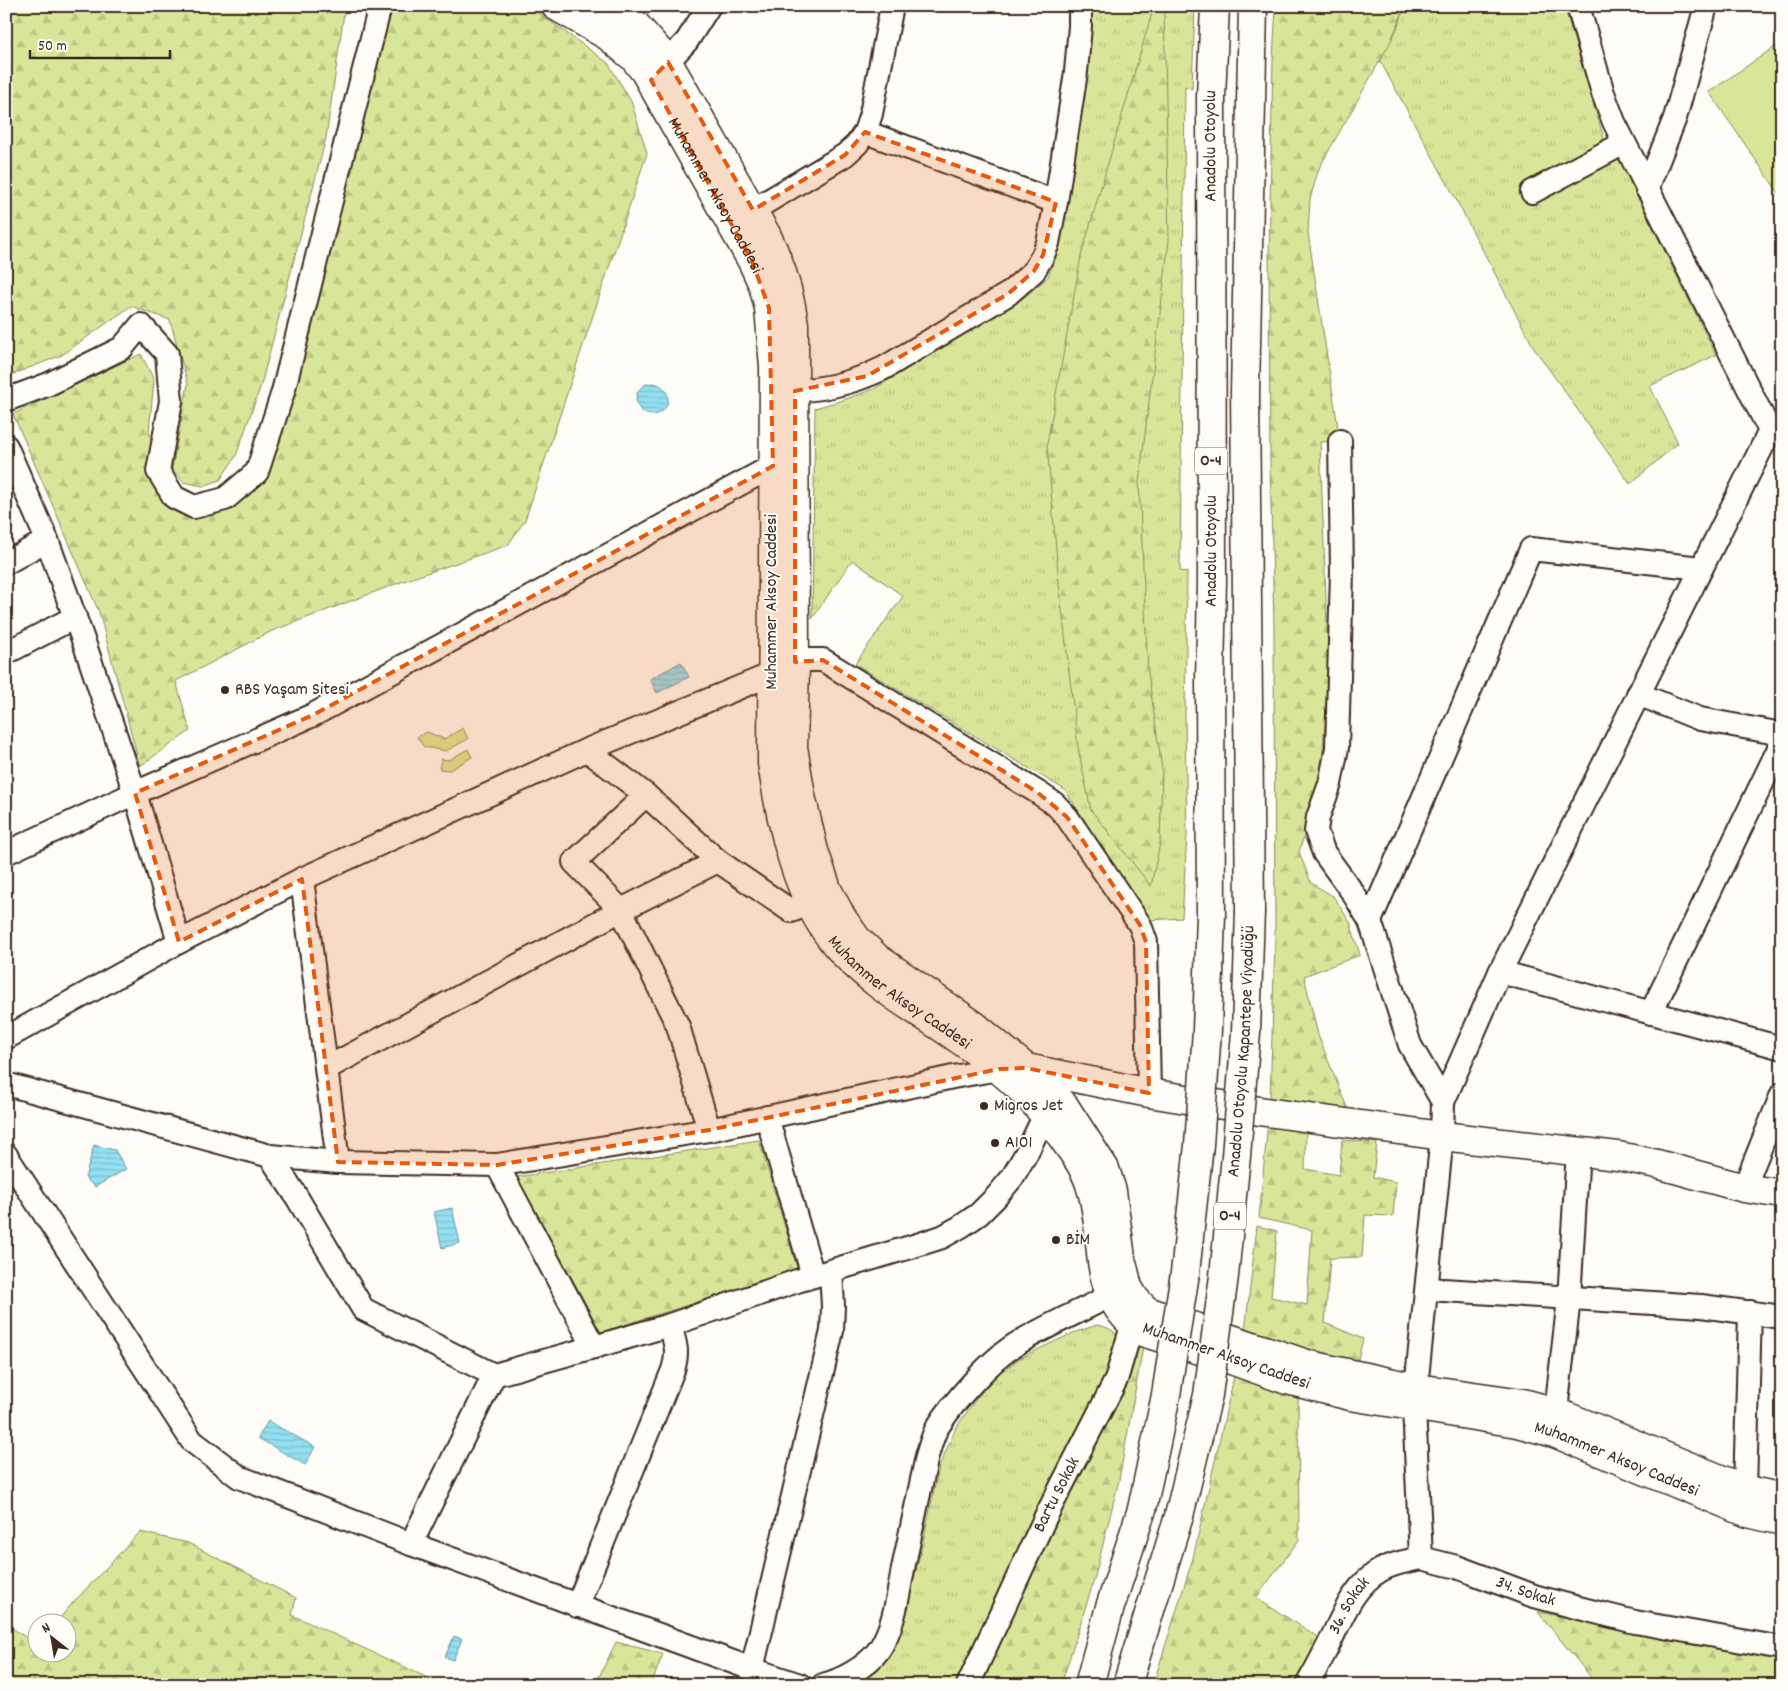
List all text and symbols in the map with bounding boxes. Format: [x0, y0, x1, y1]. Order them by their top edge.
scale bar [30, 28, 170, 60]
text: 50 m [38, 36, 67, 58]
street label: Anadolu Otoyolu [1198, 90, 1224, 202]
street label: Muhammer Aksoy Caddesi [661, 113, 769, 278]
road number: O-4 [1195, 448, 1227, 474]
street label: Anadolu Otoyolu [1199, 495, 1225, 607]
street label: Muhammer Aksoy Caddesi [760, 514, 785, 690]
place label: RBS Yaşam Sitesi [235, 678, 349, 703]
marker: RBS Yaşam Sitesi [219, 684, 231, 696]
street label: Anadolu Otoyolu Kapantepe Viyadüğü [1221, 925, 1262, 1178]
street label: Muhammer Aksoy Caddesi [821, 930, 976, 1056]
place label: Migros Jet [994, 1094, 1064, 1119]
marker: Migros Jet [978, 1100, 990, 1112]
place label: A101 [1005, 1131, 1033, 1156]
marker: A101 [989, 1137, 1001, 1149]
road number: O-4 [1214, 1202, 1246, 1230]
place label: BİM [1066, 1228, 1090, 1253]
marker: BİM [1050, 1234, 1062, 1246]
street label: Muhammer Aksoy Caddesi [1139, 1317, 1313, 1397]
street label: Muhammer Aksoy Caddesi [1531, 1416, 1703, 1504]
street label: Bartu Sokak [1028, 1453, 1087, 1537]
street label: 34. Sokak [1492, 1570, 1558, 1614]
street label: 36. Sokak [1323, 1571, 1376, 1639]
north arrow [28, 1614, 78, 1664]
text: N [38, 1618, 55, 1639]

